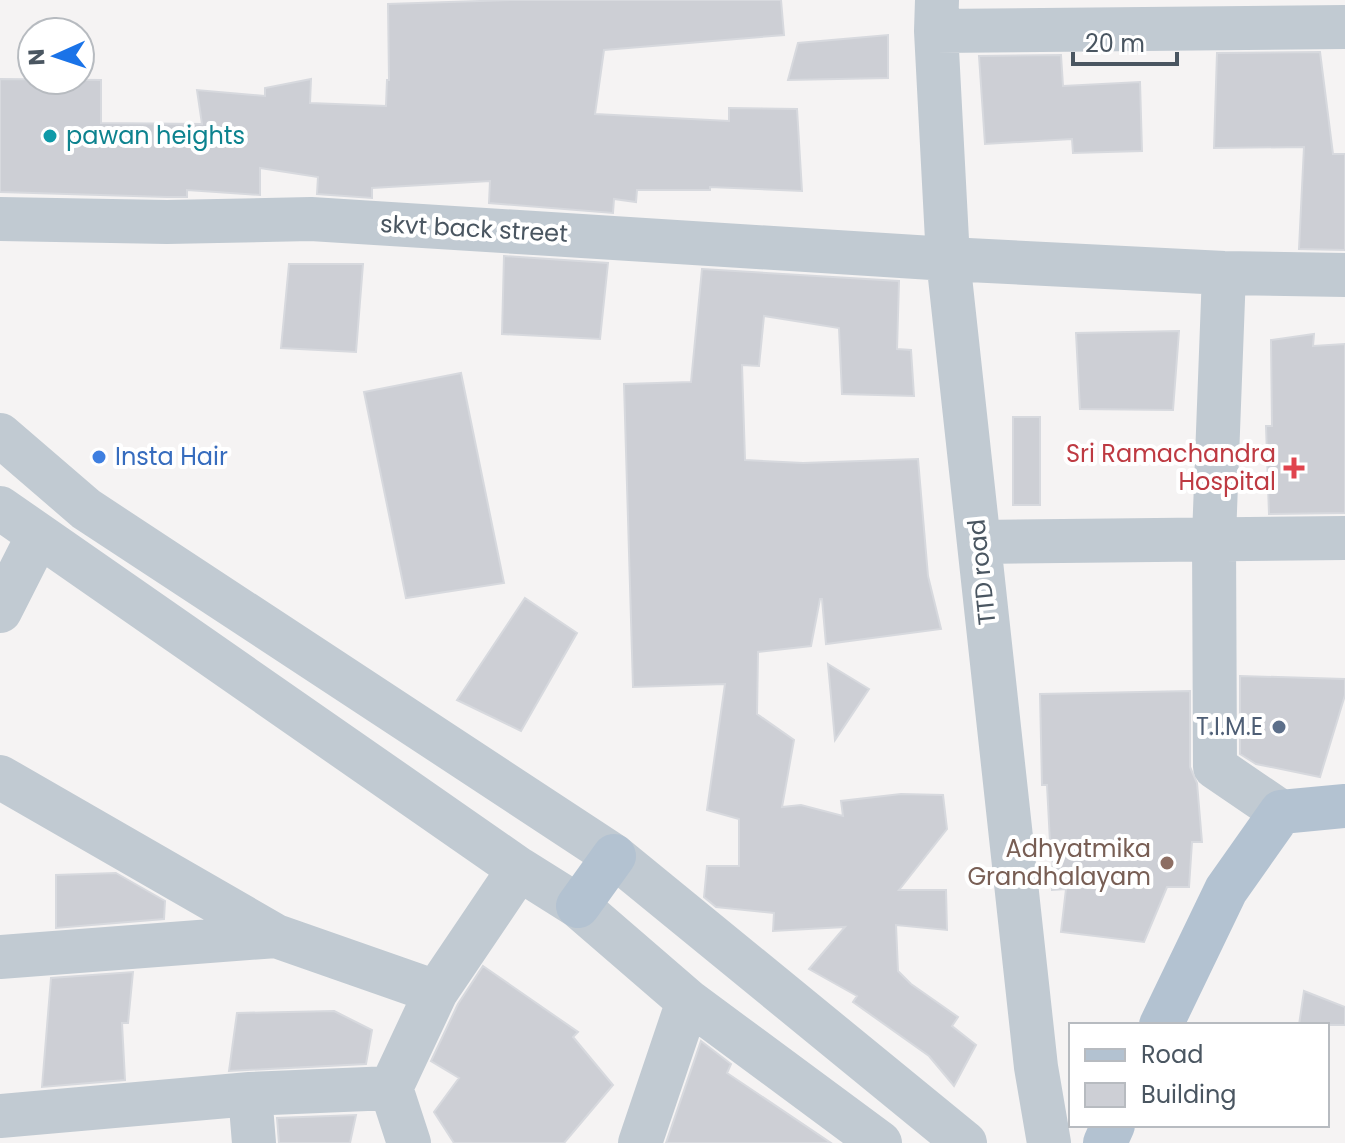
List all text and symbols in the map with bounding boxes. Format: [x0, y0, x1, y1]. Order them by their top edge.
north arrow [16, 16, 96, 96]
scale bar [1073, 16, 1177, 66]
text: 20 m [1085, 27, 1145, 60]
text: N [21, 48, 52, 66]
place label: pawan heights [66, 119, 245, 152]
marker: pawan heights [41, 127, 59, 145]
street label: skvt back street [379, 207, 569, 250]
place label: Sri Ramachandra Hospital [1066, 437, 1276, 498]
place label: Insta Hair [115, 440, 228, 473]
marker: Insta Hair [90, 448, 108, 466]
marker: Sri Ramachandra Hospital [1283, 457, 1305, 479]
street label: TTD road [960, 518, 1003, 627]
place label: T.I.M.E [1196, 710, 1263, 743]
marker: T.I.M.E [1270, 718, 1288, 736]
place label: Adhyatmika Grandhalayam [967, 832, 1151, 893]
marker: Adhyatmika Grandhalayam [1158, 854, 1176, 872]
legend [1069, 1023, 1329, 1127]
text: Road [1141, 1038, 1203, 1071]
text: Building [1141, 1078, 1237, 1111]

